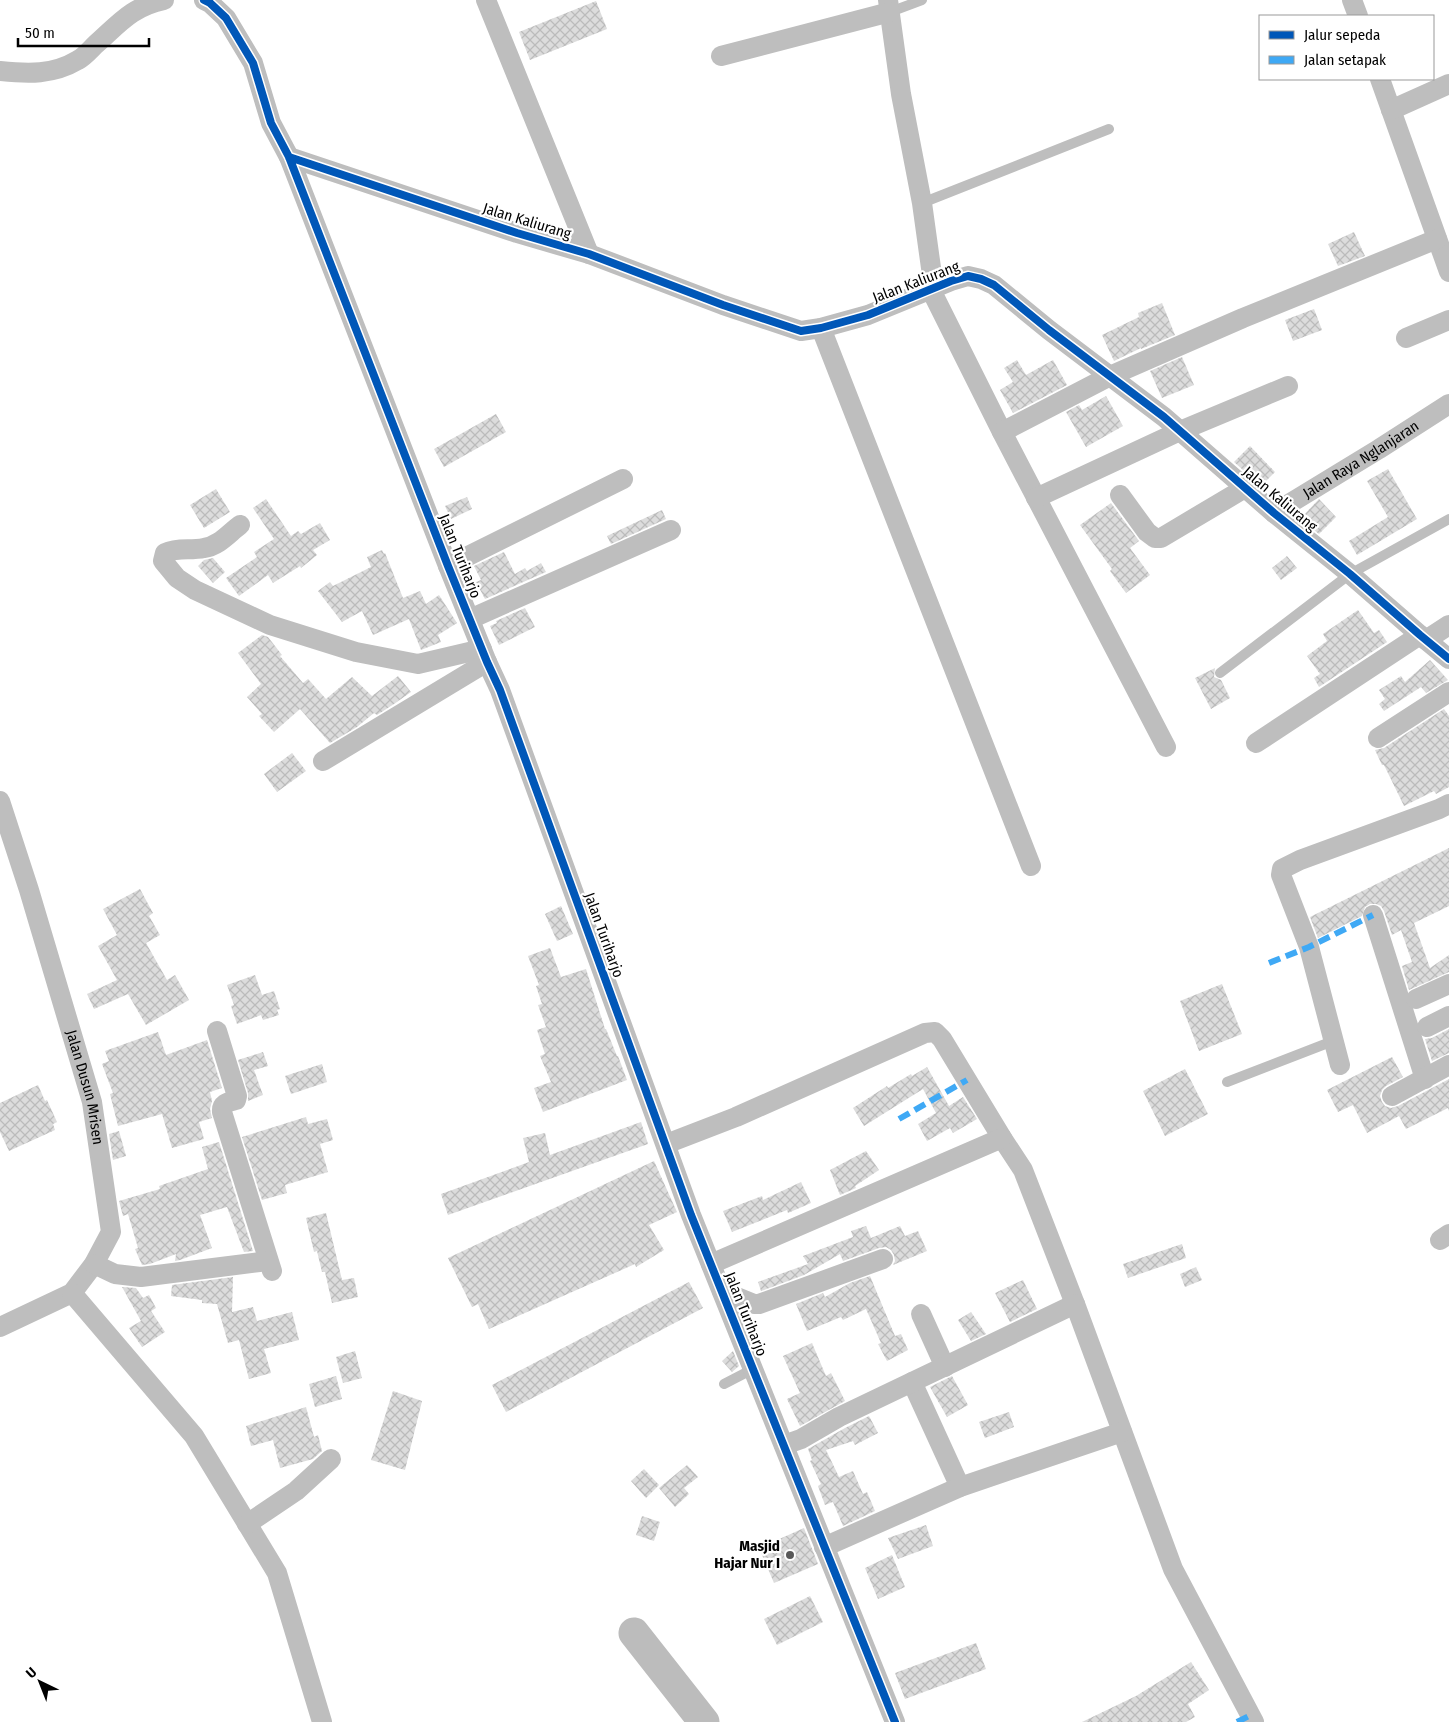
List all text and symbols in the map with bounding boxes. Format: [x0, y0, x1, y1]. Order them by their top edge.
scale bar [18, 15, 149, 47]
legend [1259, 15, 1434, 80]
text: 50 m [25, 24, 55, 42]
text: Jalur sepeda [1304, 26, 1380, 44]
text: Jalan setapak [1304, 51, 1386, 69]
street label: Jalan Kaliurang [481, 199, 573, 243]
street label: Jalan Kaliurang [870, 257, 962, 307]
street label: Jalan Raya Nglanjaran [1300, 417, 1422, 502]
street label: Jalan Kaliurang [1239, 463, 1321, 535]
street label: Jalan Turiharjo [435, 511, 485, 601]
street label: Jalan Turiharjo [580, 890, 628, 980]
street label: Jalan Dusun Mrisen [62, 1028, 107, 1146]
street label: Jalan Turiharjo [721, 1269, 771, 1359]
place label: Masjid Hajar Nur I [714, 1537, 780, 1572]
marker: Masjid Hajar Nur I [784, 1549, 796, 1561]
north arrow [15, 1657, 65, 1707]
text: U [23, 1664, 40, 1682]

